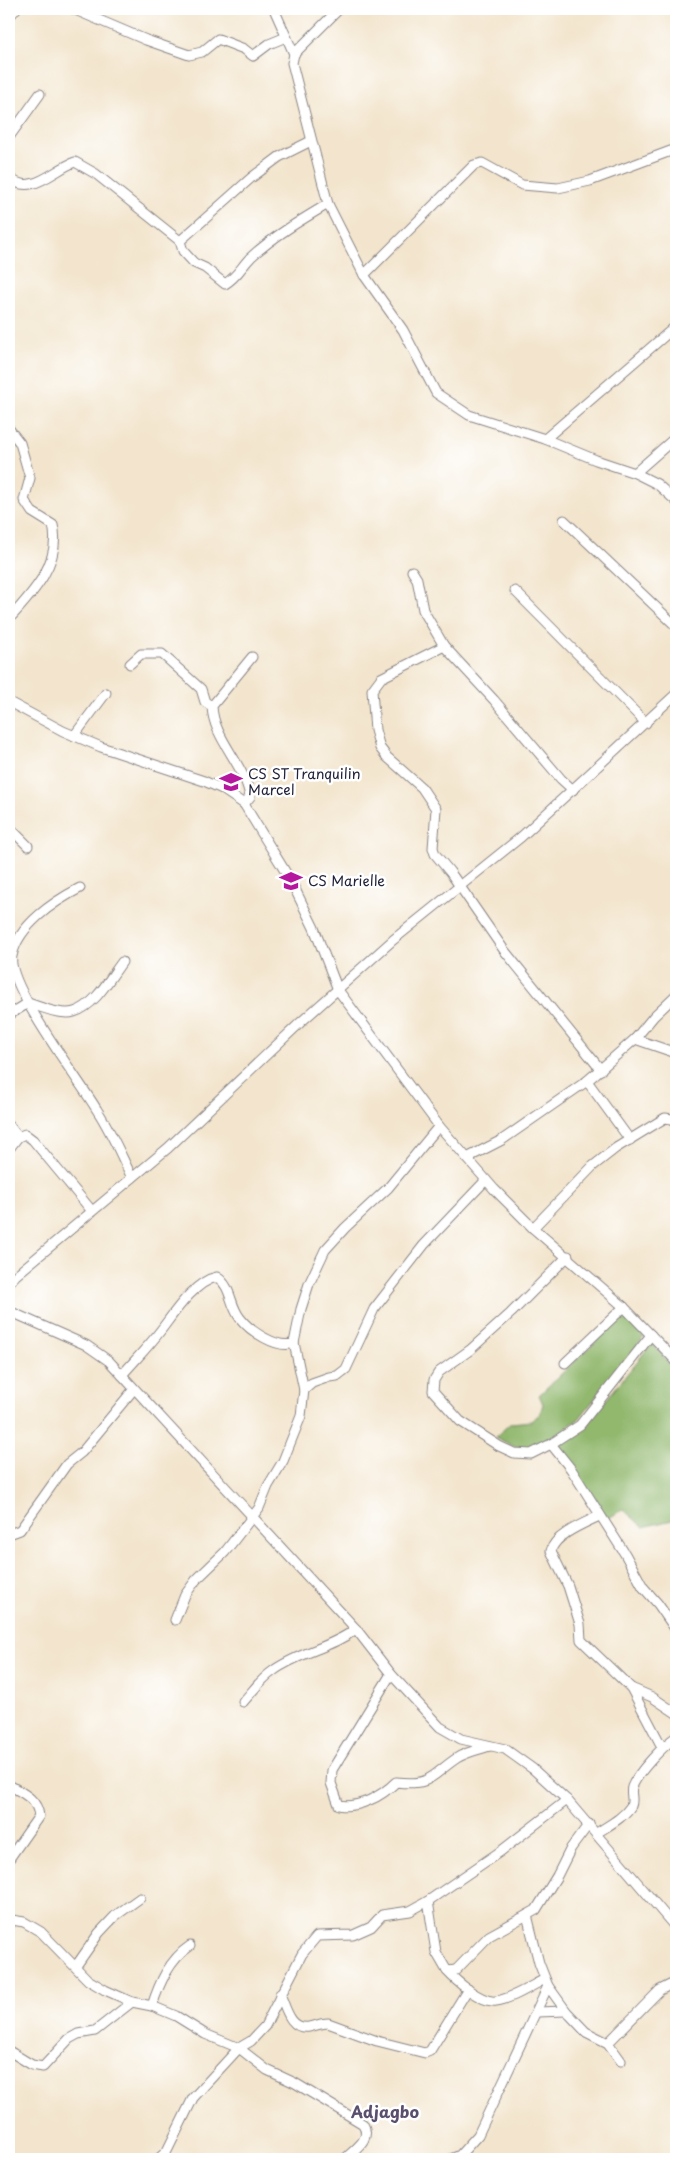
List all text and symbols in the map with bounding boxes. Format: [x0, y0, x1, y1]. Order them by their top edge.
place label: CS ST Tranquilin Marcel [248, 763, 360, 800]
school or university icon: CS ST Tranquilin Marcel [218, 769, 244, 795]
school or university icon: CS Marielle [278, 868, 304, 894]
place label: CS Marielle [308, 870, 385, 891]
district label: Adjagbo [350, 2099, 420, 2123]

